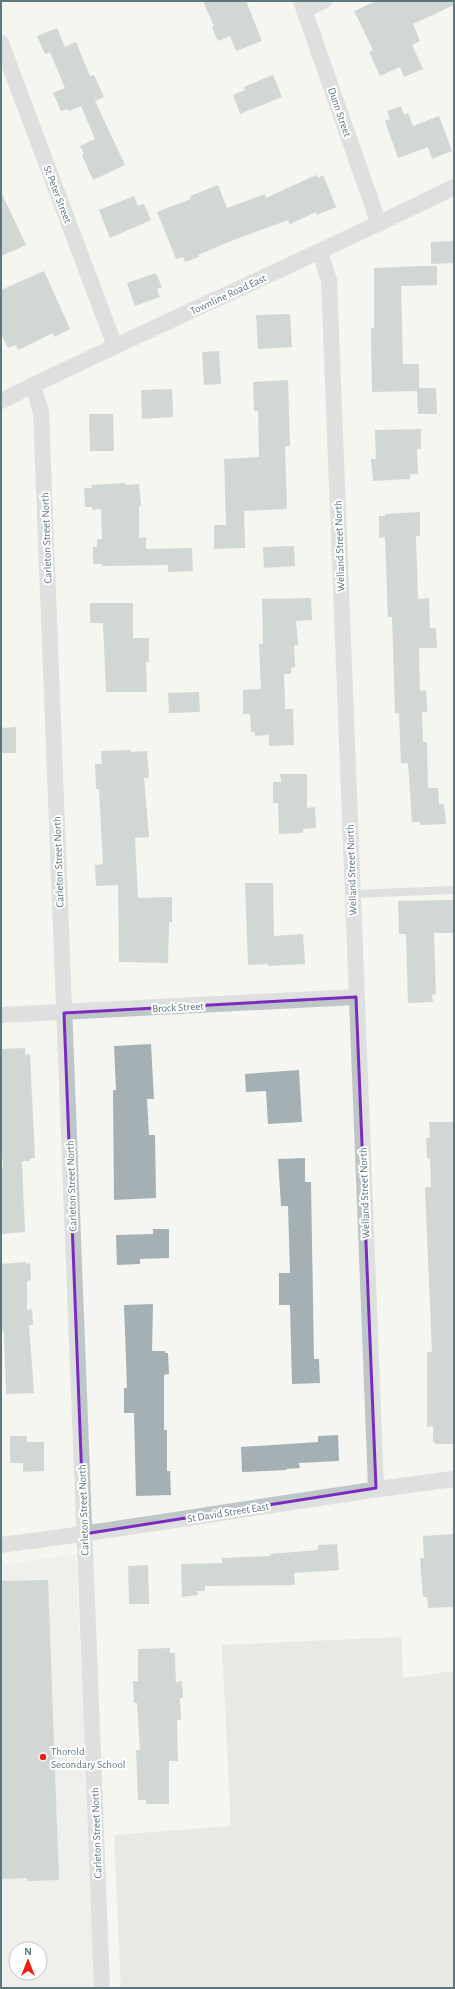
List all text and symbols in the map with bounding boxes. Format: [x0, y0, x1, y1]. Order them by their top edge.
street label: Dunn Street [326, 86, 353, 139]
street label: St Peter Street [42, 164, 74, 225]
street label: Townline Road East [189, 272, 268, 317]
street label: Carleton Street North [39, 492, 54, 584]
street label: Welland Street North [332, 500, 347, 592]
street label: Carleton Street North [51, 816, 66, 908]
street label: Welland Street North [344, 824, 359, 916]
street label: Brock Street [152, 1001, 205, 1014]
street label: Carleton Street North [64, 1140, 79, 1232]
street label: Welland Street North [357, 1147, 372, 1239]
street label: Carleton Street North [76, 1464, 91, 1556]
street label: St David Street East [186, 1501, 270, 1524]
place label: Thorold Secondary School [51, 1746, 126, 1770]
marker: Thorold Secondary School [38, 1752, 48, 1762]
street label: Carleton Street North [89, 1787, 104, 1879]
north arrow [8, 1941, 48, 1981]
text: N [24, 1946, 32, 1957]

